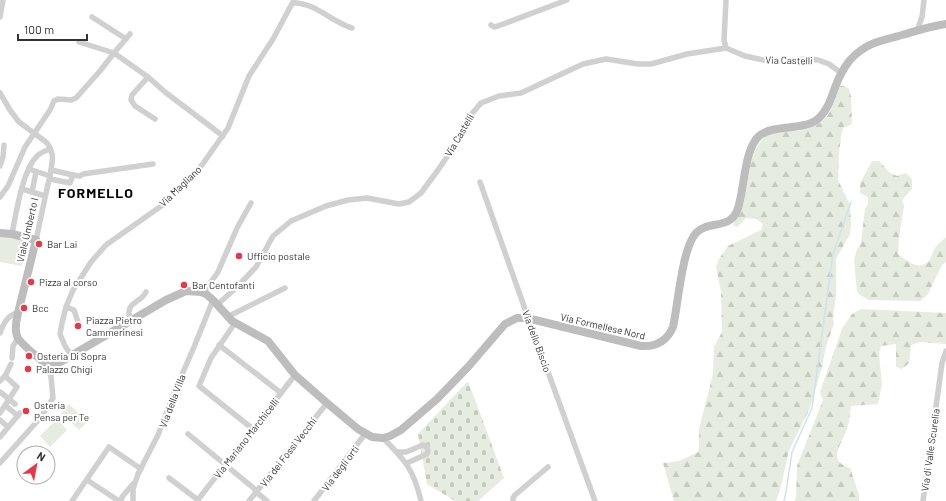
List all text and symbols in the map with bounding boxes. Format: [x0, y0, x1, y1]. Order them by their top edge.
scale bar [18, 16, 87, 42]
text: 100 m [24, 22, 54, 36]
street label: Via Castelli [765, 54, 813, 66]
street label: Via Castelli [442, 111, 476, 159]
street label: Via Magliano [156, 163, 204, 209]
district label: FORMELLO [58, 184, 134, 201]
street label: Viale Umberto I [14, 197, 40, 263]
place label: Bar Lai [47, 238, 77, 250]
marker: Bar Lai [34, 239, 44, 249]
place label: Ufficio postale [247, 250, 310, 262]
marker: Ufficio postale [234, 251, 244, 261]
place label: Pizza al corso [39, 276, 97, 288]
marker: Pizza al corso [26, 277, 36, 287]
place label: Bar Centofanti [192, 279, 255, 291]
marker: Bar Centofanti [179, 280, 189, 290]
place label: Bcc [32, 302, 49, 314]
marker: Bcc [19, 303, 29, 313]
street label: Via dello Biscio [520, 308, 554, 374]
street label: Via Formellese Nord [559, 310, 647, 342]
place label: Piazza Pietro Cammerinesi [86, 314, 143, 338]
marker: Piazza Pietro Cammerinesi [73, 321, 83, 331]
place label: Osteria Di Sopra [37, 350, 106, 362]
marker: Osteria Di Sopra [24, 351, 34, 361]
place label: Palazzo Chigi [36, 363, 93, 375]
marker: Palazzo Chigi [23, 364, 33, 374]
street label: Via della Villa [156, 373, 188, 429]
street label: Via Mariano Marchicelli [211, 395, 281, 481]
place label: Osteria Pensa per Te [34, 399, 89, 423]
marker: Osteria Pensa per Te [21, 406, 31, 416]
street label: Via di Valle Scurelia [918, 408, 942, 492]
street label: Via dei Fossi Vecchi [257, 415, 319, 489]
street label: Via degli orti [319, 443, 361, 493]
north arrow [16, 445, 56, 485]
text: N [35, 449, 48, 464]

